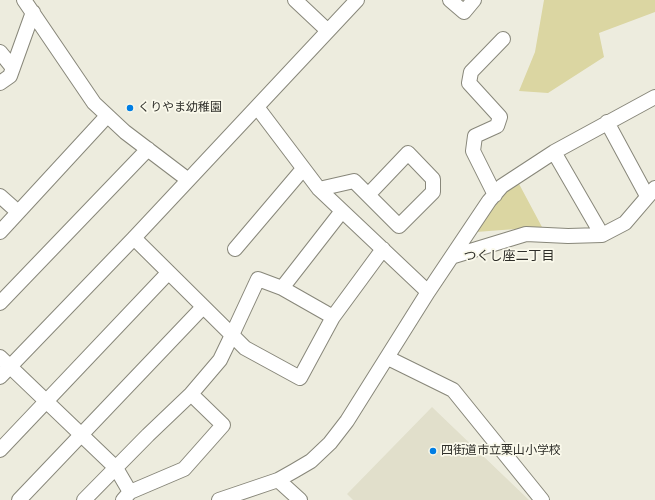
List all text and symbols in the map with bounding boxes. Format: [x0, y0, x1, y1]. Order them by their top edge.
place label: くりやま幼稚園 [138, 101, 222, 115]
marker: くりやま幼稚園 [125, 103, 135, 113]
district label: つくし座二丁目 [464, 249, 554, 265]
place label: 四街道市立栗山小学校 [441, 444, 561, 458]
marker: 四街道市立栗山小学校 [428, 446, 438, 456]

